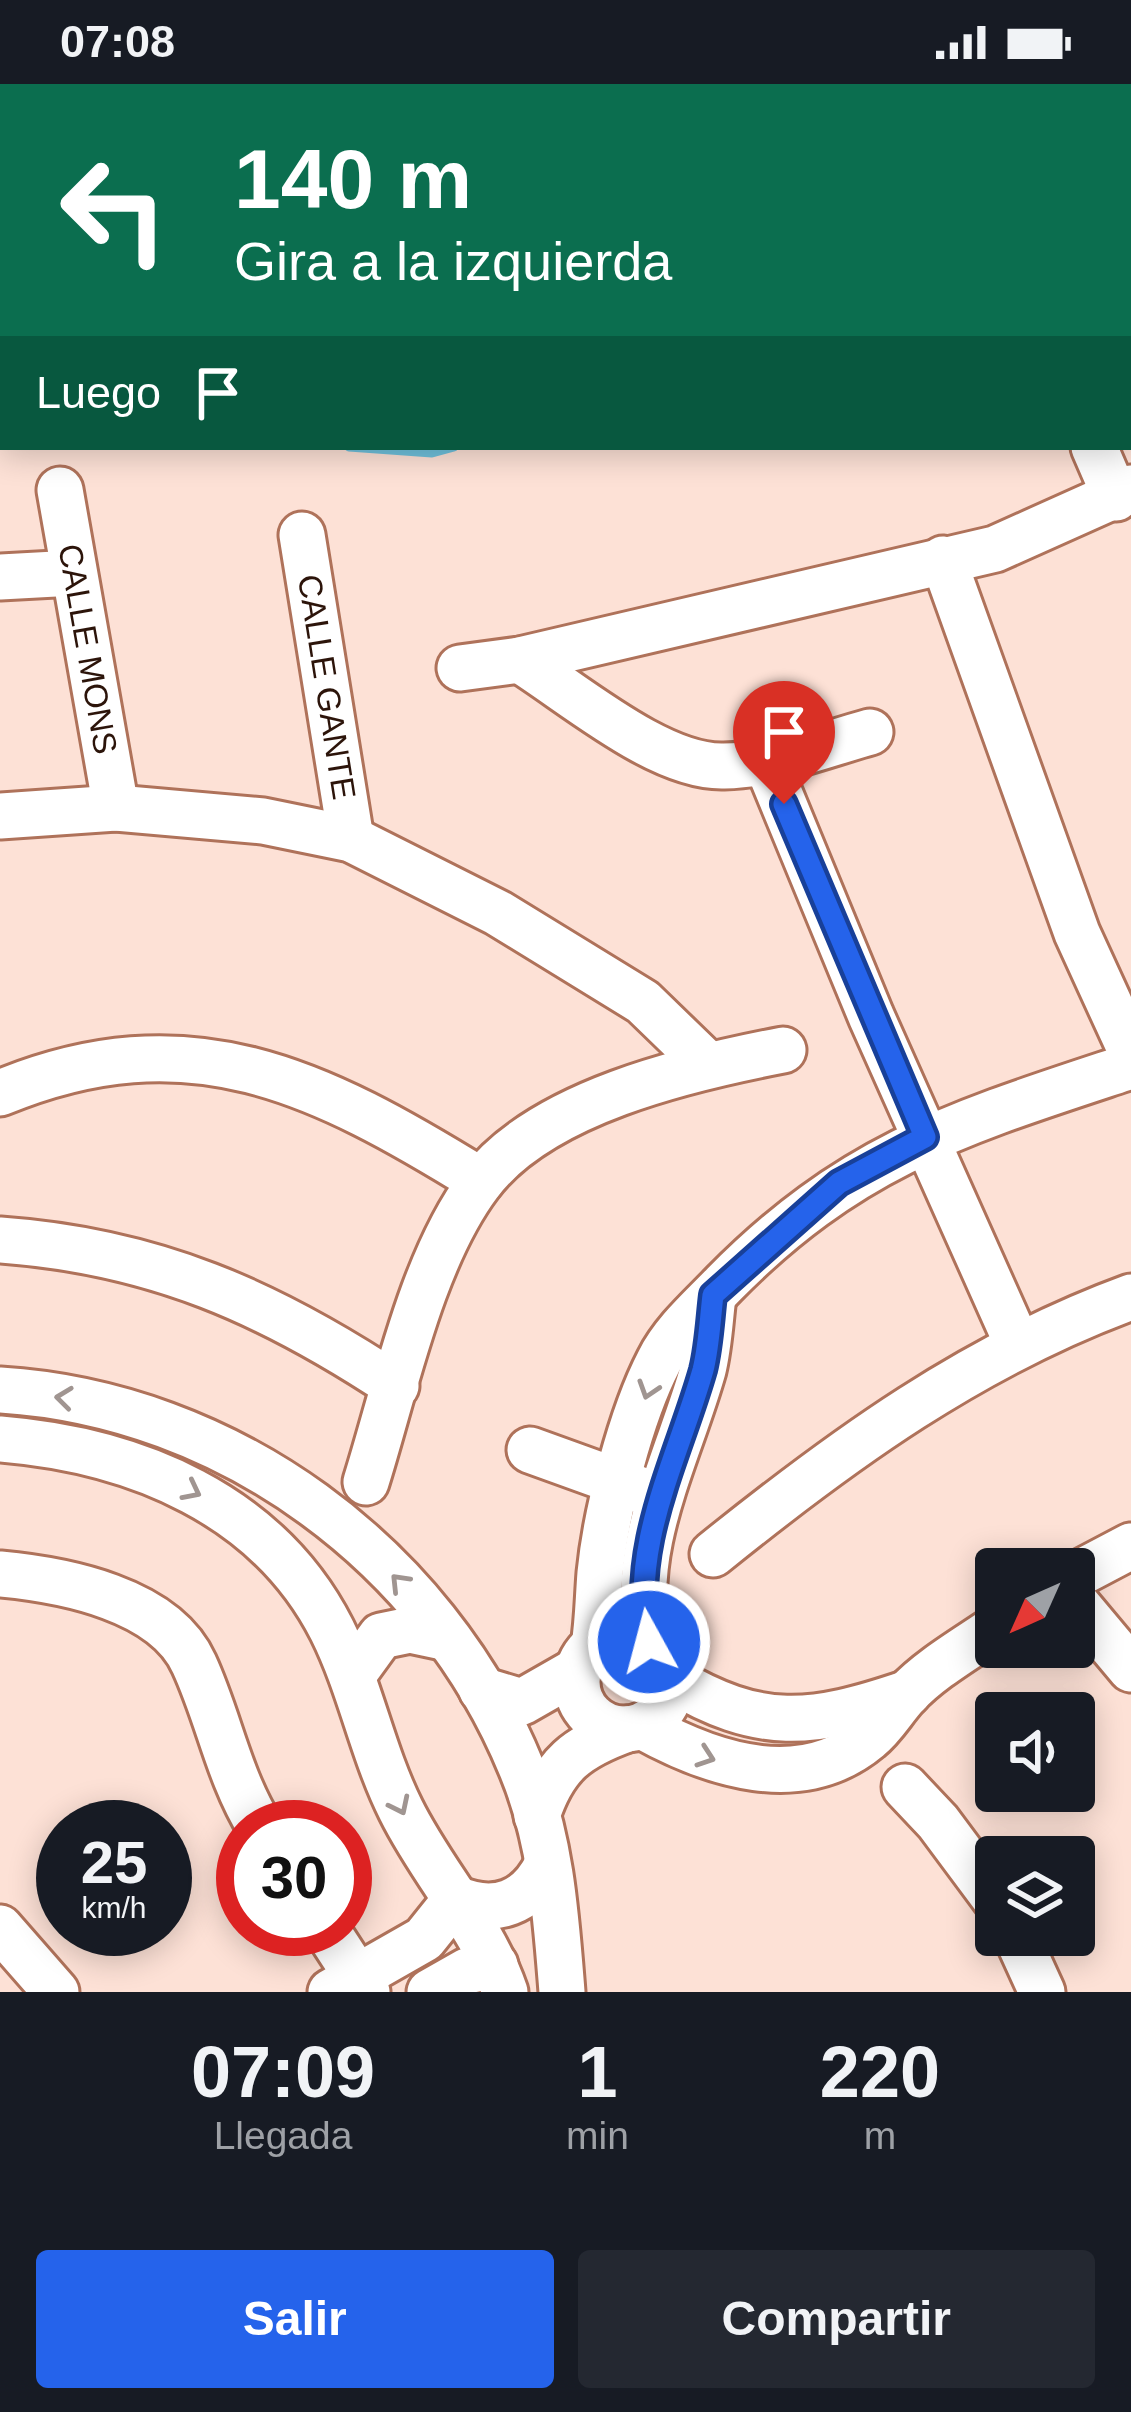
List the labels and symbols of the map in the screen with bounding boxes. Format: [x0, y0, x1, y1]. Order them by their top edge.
street label: CALLE MONS [51, 541, 125, 757]
street label: CALLE GANTE [291, 572, 363, 802]
pin [733, 681, 835, 804]
one-way arrow [637, 1379, 662, 1400]
one-way arrow [54, 1386, 74, 1412]
one-way arrow [180, 1476, 201, 1500]
north arrow [975, 1548, 1095, 1668]
one-way arrow [391, 1574, 413, 1595]
position arrow [586, 1579, 712, 1705]
one-way arrow [695, 1742, 716, 1767]
one-way arrow [386, 1793, 409, 1815]
speed limit sign: 30 [216, 1800, 372, 1956]

